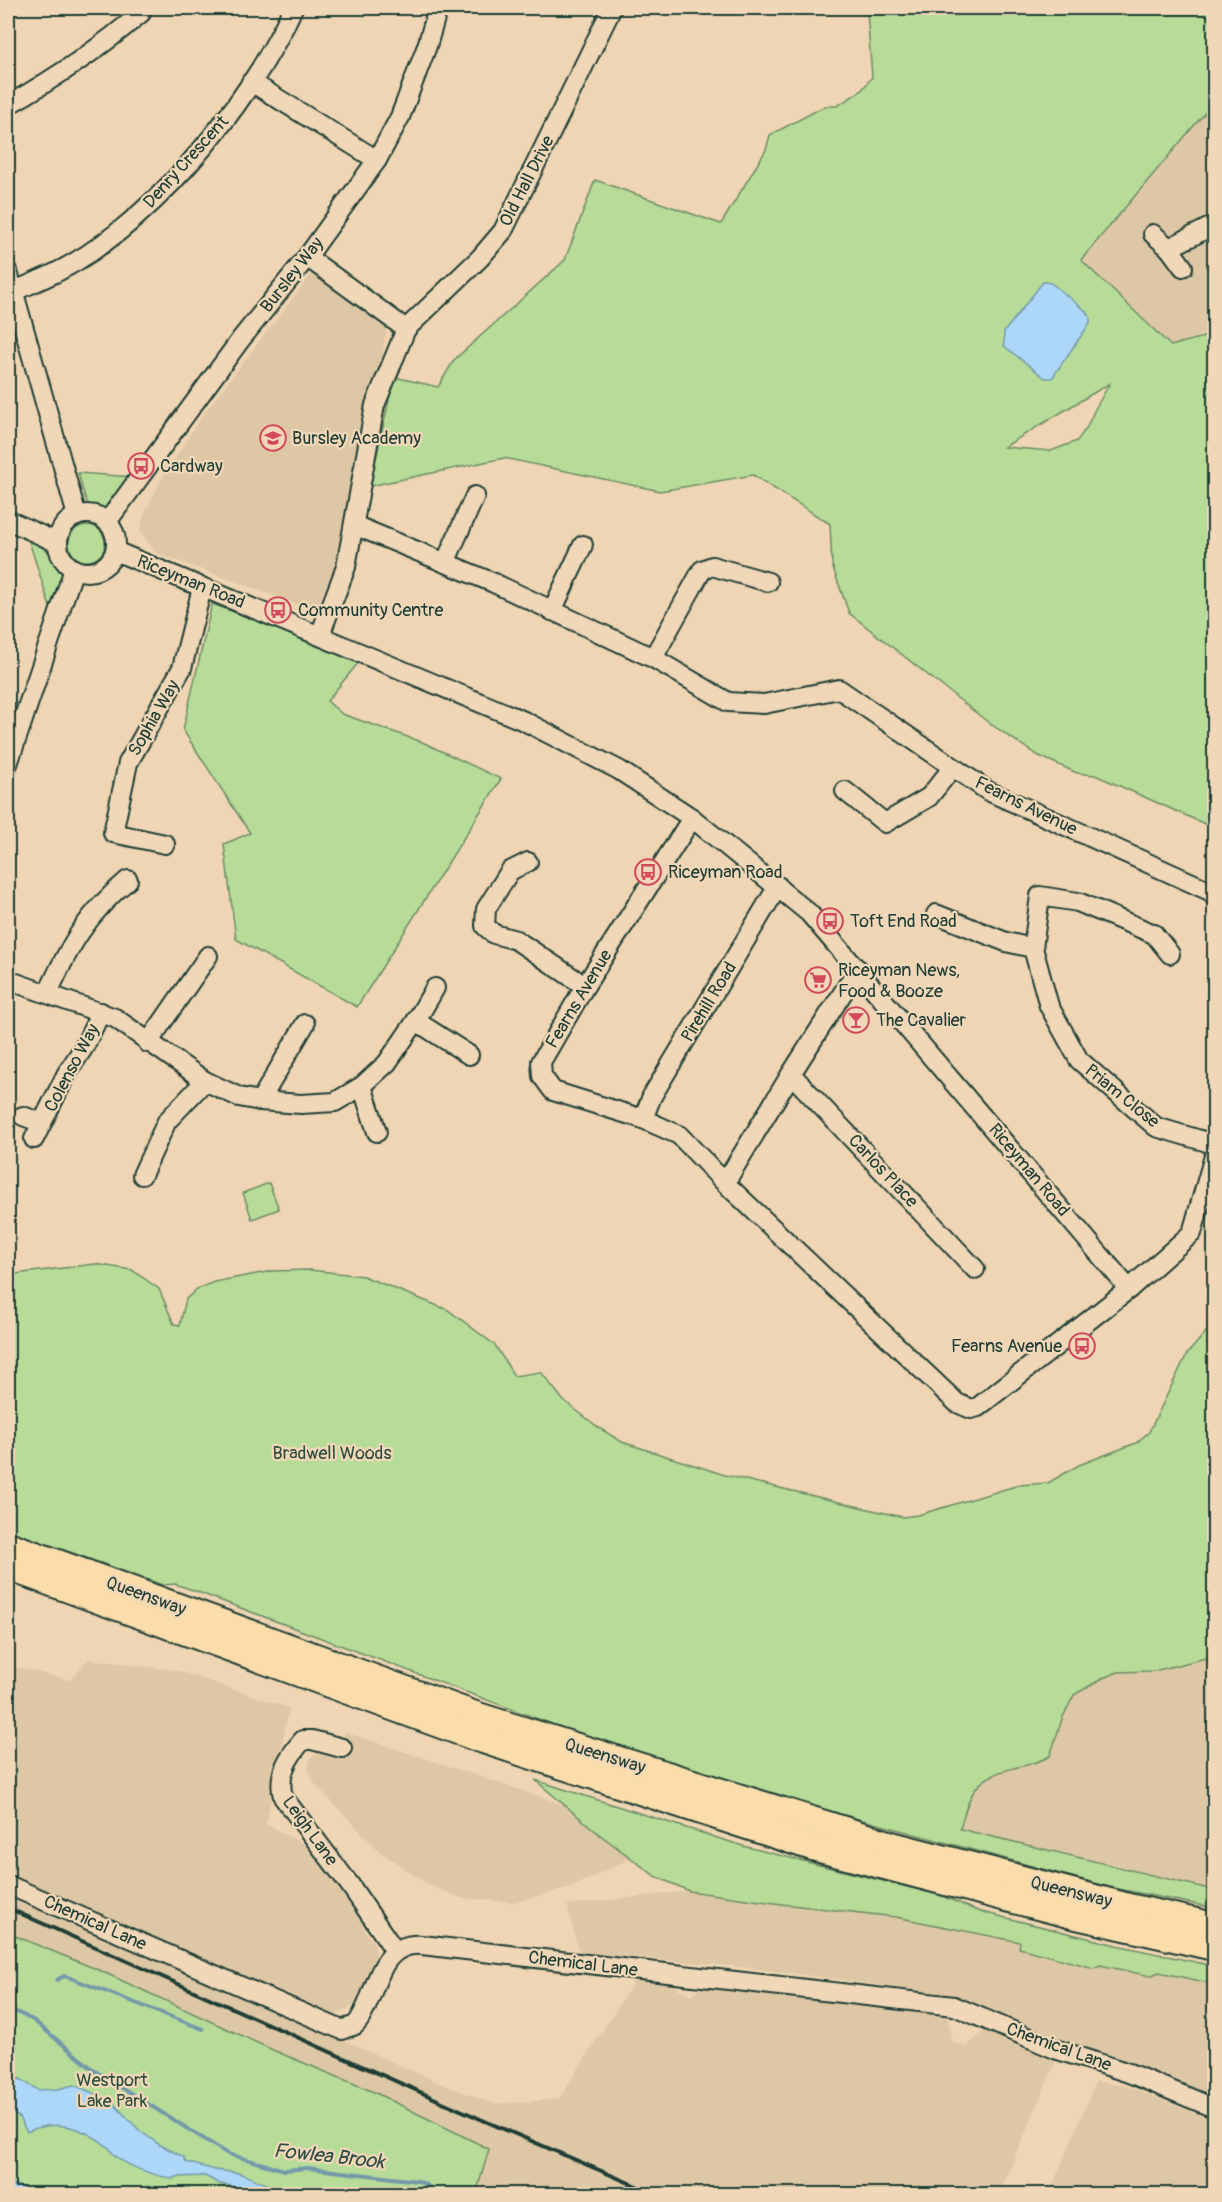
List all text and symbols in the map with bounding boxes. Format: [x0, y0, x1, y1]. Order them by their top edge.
street label: Denry Crescent [138, 110, 234, 213]
street label: Old Hall Drive [494, 132, 560, 230]
street label: Bursley Way [255, 232, 329, 318]
school or university icon: Bursley Academy [258, 423, 288, 453]
place label: Bursley Academy [292, 427, 421, 450]
bus stop icon: Cardway [126, 451, 156, 481]
place label: Cardway [160, 455, 223, 478]
street label: Riceyman Road [134, 550, 248, 614]
bus stop icon: Community Centre [263, 595, 293, 625]
place label: Community Centre [298, 599, 443, 622]
street label: Sophia Way [123, 675, 185, 760]
street label: Fearns Avenue [971, 771, 1081, 841]
bus stop icon: Riceyman Road [633, 857, 663, 887]
place label: Riceyman Road [668, 861, 783, 884]
bus stop icon: Toft End Road [815, 906, 845, 936]
place label: Toft End Road [850, 910, 957, 933]
street label: Fearns Avenue [541, 945, 618, 1053]
street label: Pirehill Road [676, 958, 742, 1046]
place label: Riceyman News, Food & Booze [838, 959, 960, 1003]
supermarket icon: Riceyman News, Food & Booze [803, 965, 833, 995]
bar icon: The Cavalier [841, 1005, 871, 1035]
place label: The Cavalier [876, 1009, 967, 1032]
street label: Colenso Way [39, 1020, 105, 1116]
street label: Priam Close [1080, 1059, 1164, 1133]
street label: Riceyman Road [983, 1119, 1075, 1221]
street label: Carlos Place [843, 1129, 923, 1213]
bus stop icon: Fearns Avenue [1067, 1331, 1097, 1361]
place label: Fearns Avenue [951, 1335, 1062, 1358]
park label: Bradwell Woods [273, 1442, 391, 1465]
street label: Queensway [103, 1571, 189, 1621]
street label: Queensway [562, 1733, 649, 1779]
street label: Leigh Lane [277, 1792, 343, 1871]
street label: Queensway [1028, 1871, 1115, 1913]
street label: Chemical Lane [40, 1890, 150, 1956]
street label: Chemical Lane [527, 1946, 639, 1982]
street label: Chemical Lane [1003, 2017, 1115, 2077]
park label: Westport Lake Park [76, 2069, 148, 2113]
water label: Fowlea Brook [272, 2138, 387, 2174]

